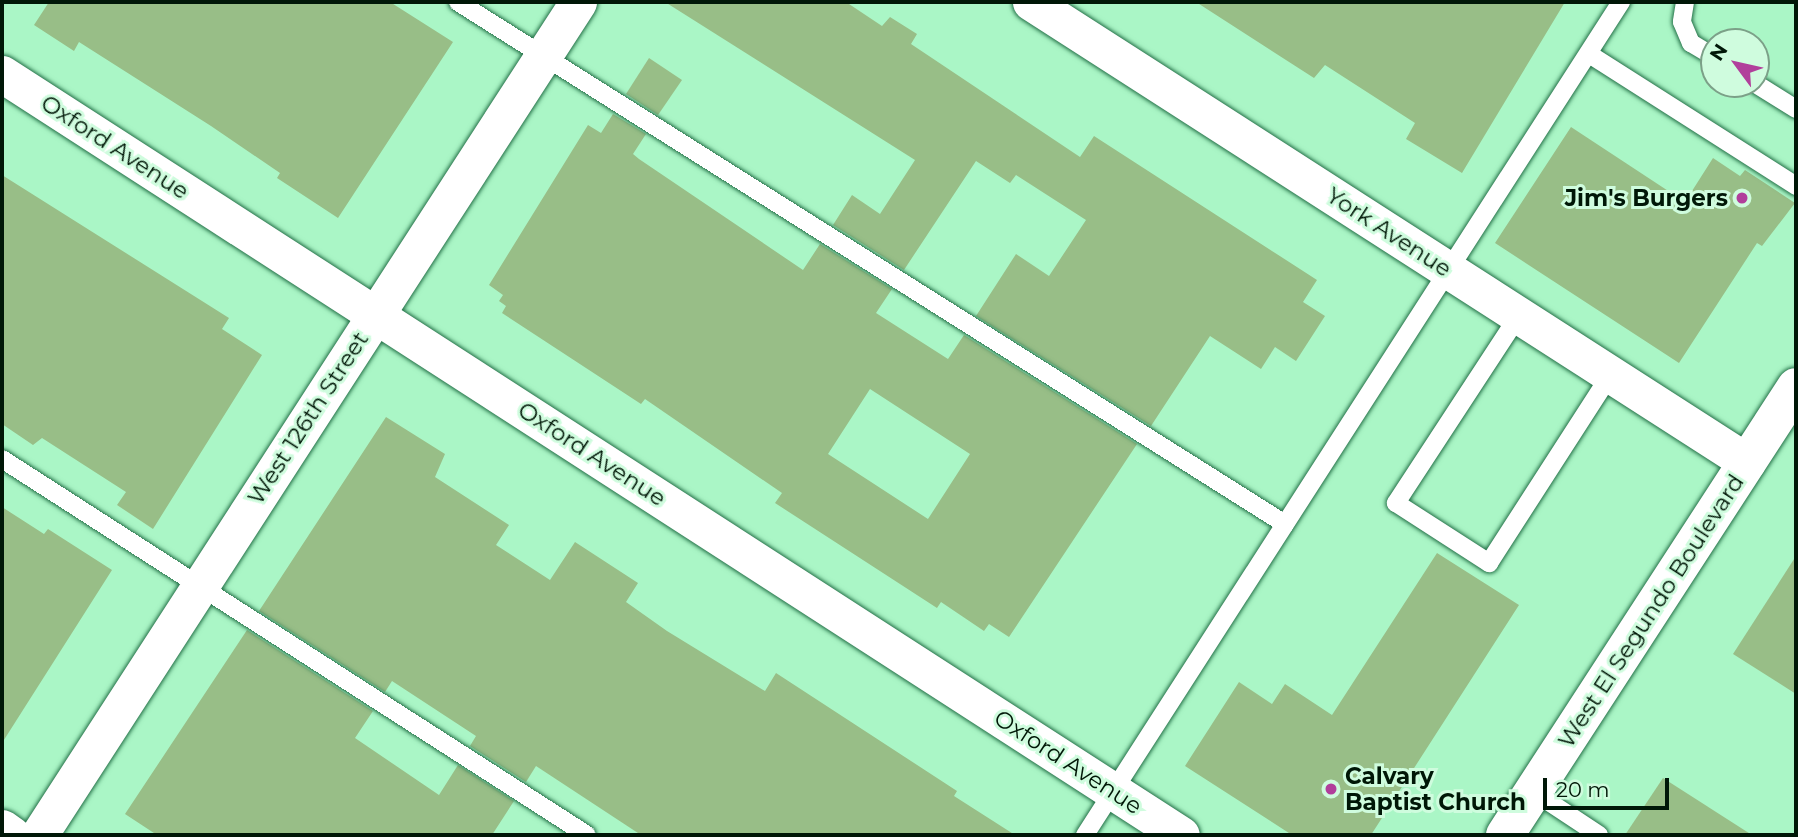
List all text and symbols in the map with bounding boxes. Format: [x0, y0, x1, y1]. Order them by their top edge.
north arrow [1700, 28, 1770, 98]
text: N [1705, 40, 1732, 65]
street label: Oxford Avenue [36, 89, 194, 205]
street label: York Avenue [1321, 181, 1457, 283]
place label: Jim's Burgers [1565, 184, 1728, 212]
marker: Jim's Burgers [1734, 190, 1750, 206]
street label: West 126th Street [242, 326, 374, 510]
street label: Oxford Avenue [513, 396, 671, 512]
street label: West El Segundo Boulevard [1552, 469, 1750, 753]
street label: Oxford Avenue [989, 704, 1147, 820]
place label: Calvary Baptist Church [1345, 762, 1526, 816]
scale bar [1546, 764, 1672, 808]
text: 20 m [1556, 777, 1610, 802]
marker: Calvary Baptist Church [1323, 781, 1339, 797]

